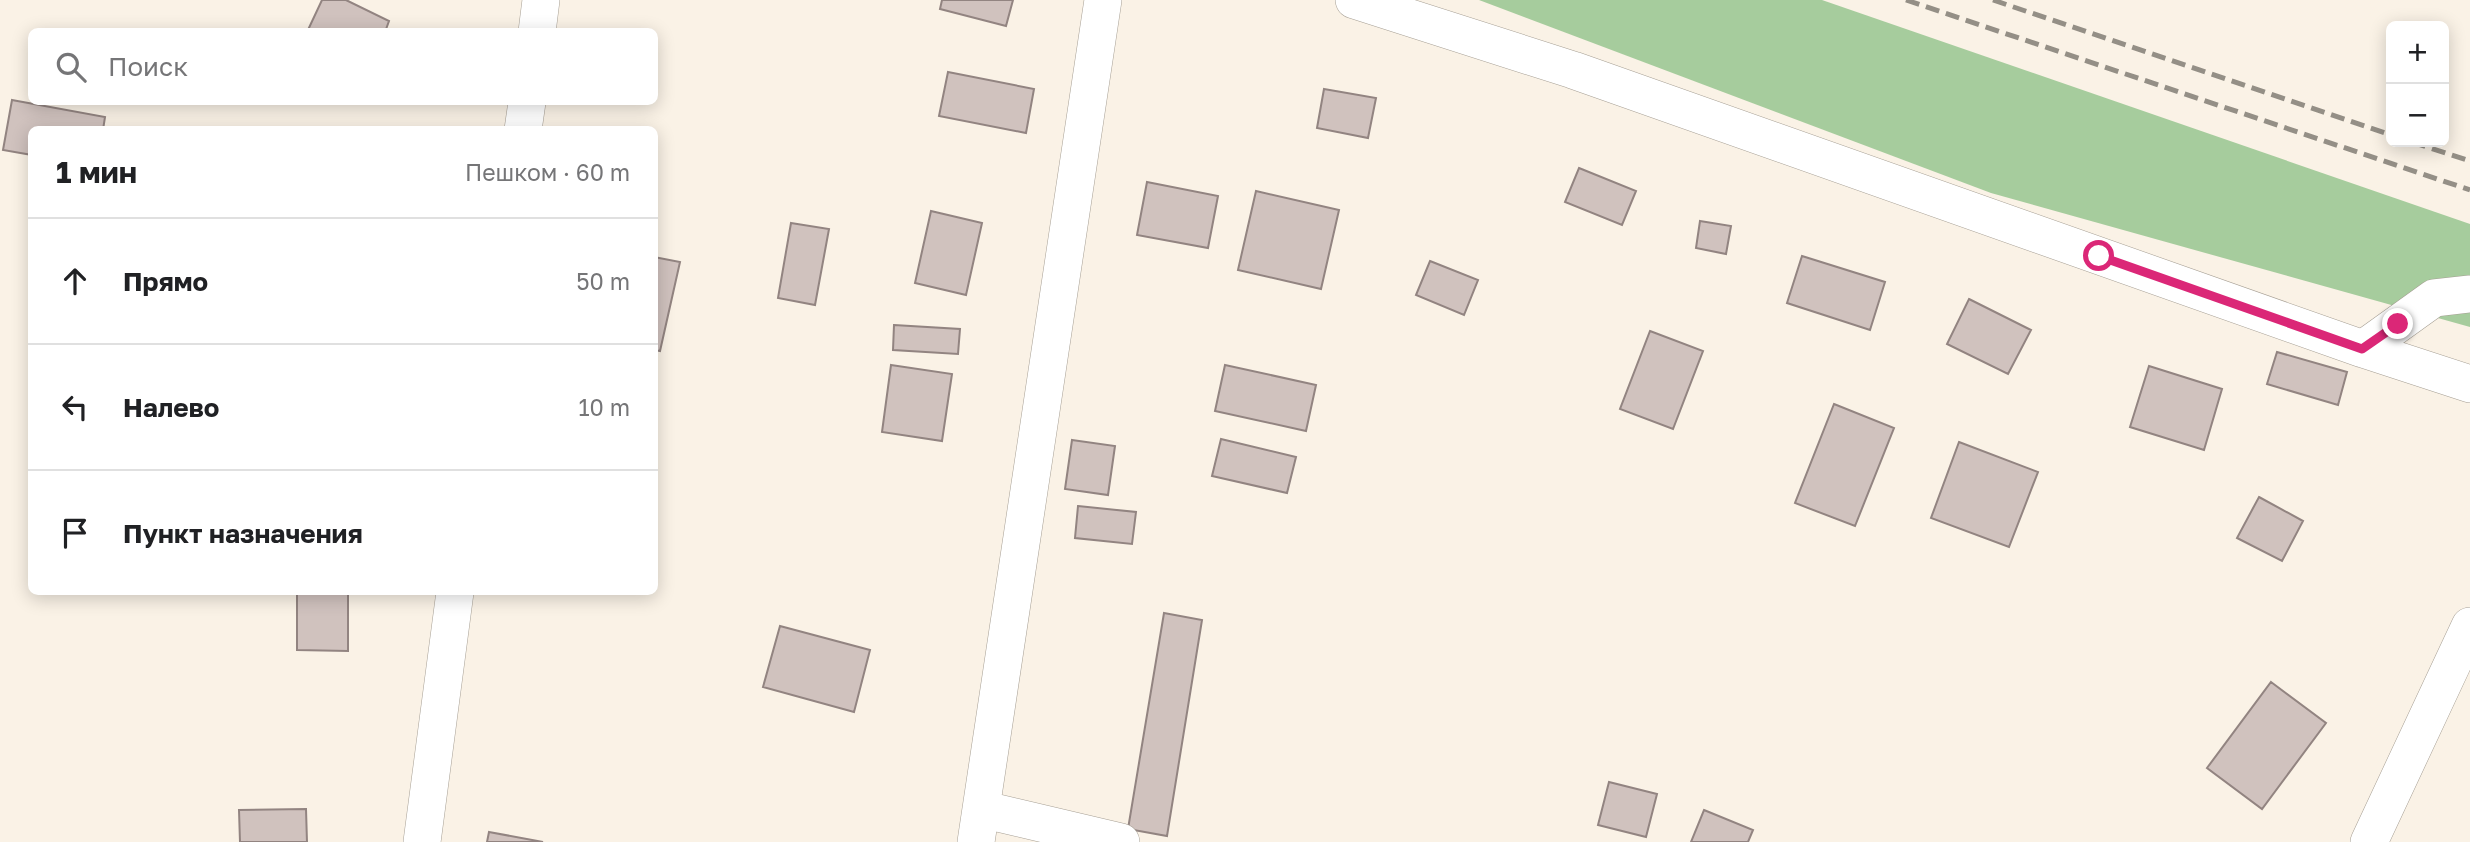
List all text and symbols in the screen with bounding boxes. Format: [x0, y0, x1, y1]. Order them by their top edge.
map controls [2386, 21, 2449, 147]
button: + [2386, 21, 2449, 84]
search box [28, 28, 658, 105]
icon: search [52, 48, 90, 86]
text: Поиск [108, 51, 188, 82]
button: − [2386, 84, 2449, 147]
text: 1 мин [56, 154, 137, 190]
text: Пешком · 60 m [465, 158, 630, 186]
route start [2083, 240, 2114, 271]
icon: ahead [56, 262, 94, 300]
text: Прямо [123, 266, 208, 297]
text: 50 m [576, 267, 630, 295]
route end [2382, 308, 2413, 339]
icon: left [56, 388, 94, 426]
text: Налево [123, 392, 219, 423]
text: 10 m [578, 393, 630, 421]
icon: arrive [56, 514, 94, 552]
text: Пункт назначения [123, 518, 363, 549]

